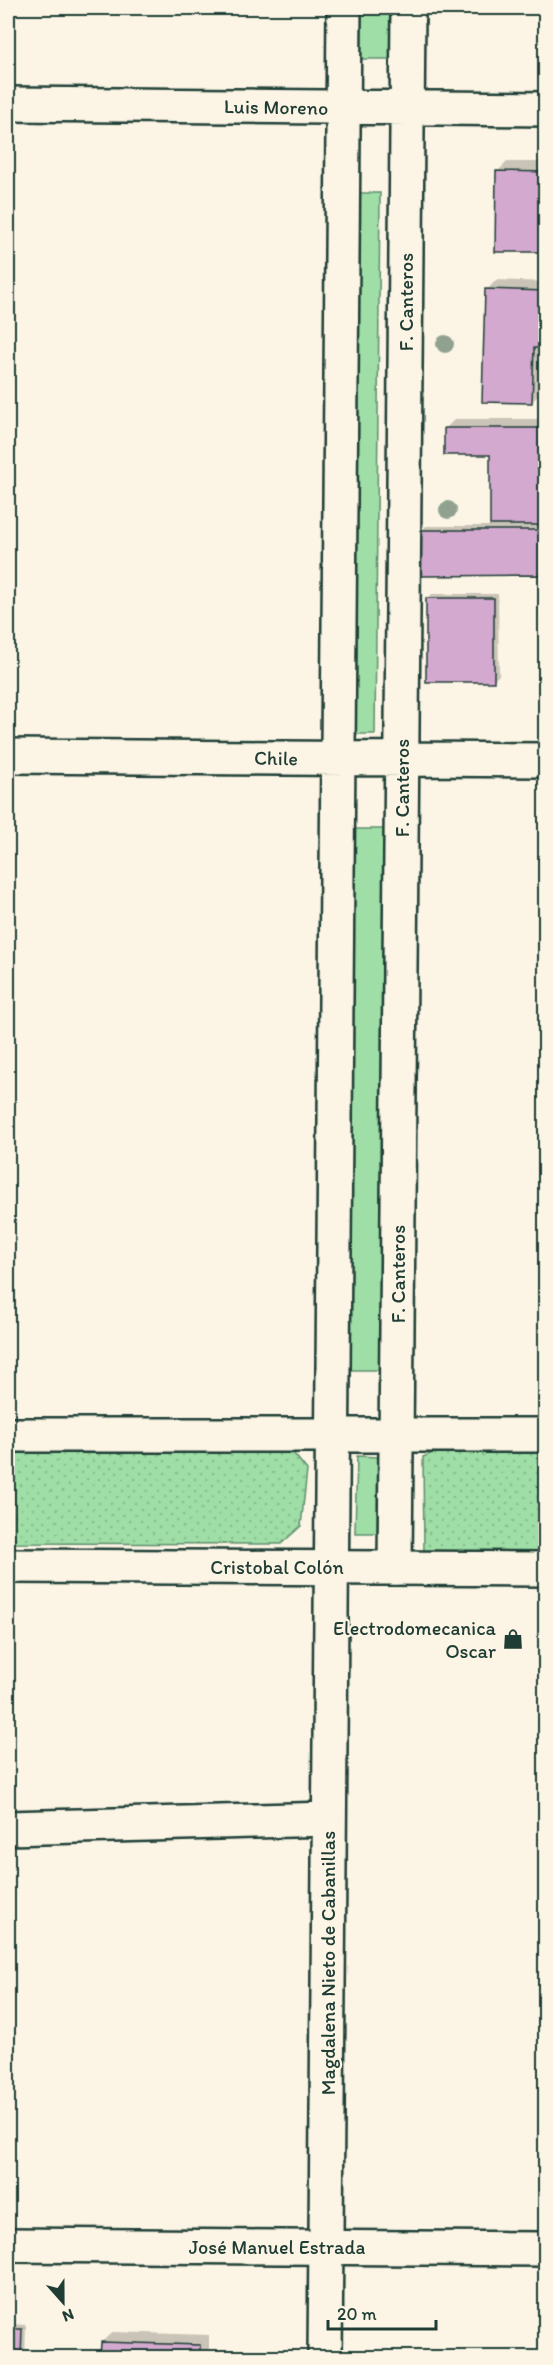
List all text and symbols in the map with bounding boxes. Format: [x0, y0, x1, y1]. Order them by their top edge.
street label: Luis Moreno [224, 94, 328, 120]
street label: F. Canteros [394, 253, 418, 351]
street label: F. Canteros [390, 739, 414, 837]
street label: Chile [254, 746, 298, 770]
street label: F. Canteros [386, 1225, 410, 1323]
street label: Cristobal Colón [210, 1555, 344, 1579]
place label: Electrodomecanica Oscar [333, 1616, 497, 1663]
shop icon: Electrodomecanica Oscar [501, 1627, 525, 1651]
street label: Magdalena Nieto de Cabanillas [316, 1831, 340, 2095]
street label: José Manuel Estrada [189, 2235, 365, 2259]
north arrow [33, 2272, 93, 2332]
scale bar [328, 2293, 436, 2331]
text: 20 m [337, 2303, 377, 2325]
text: N [60, 2305, 77, 2326]

